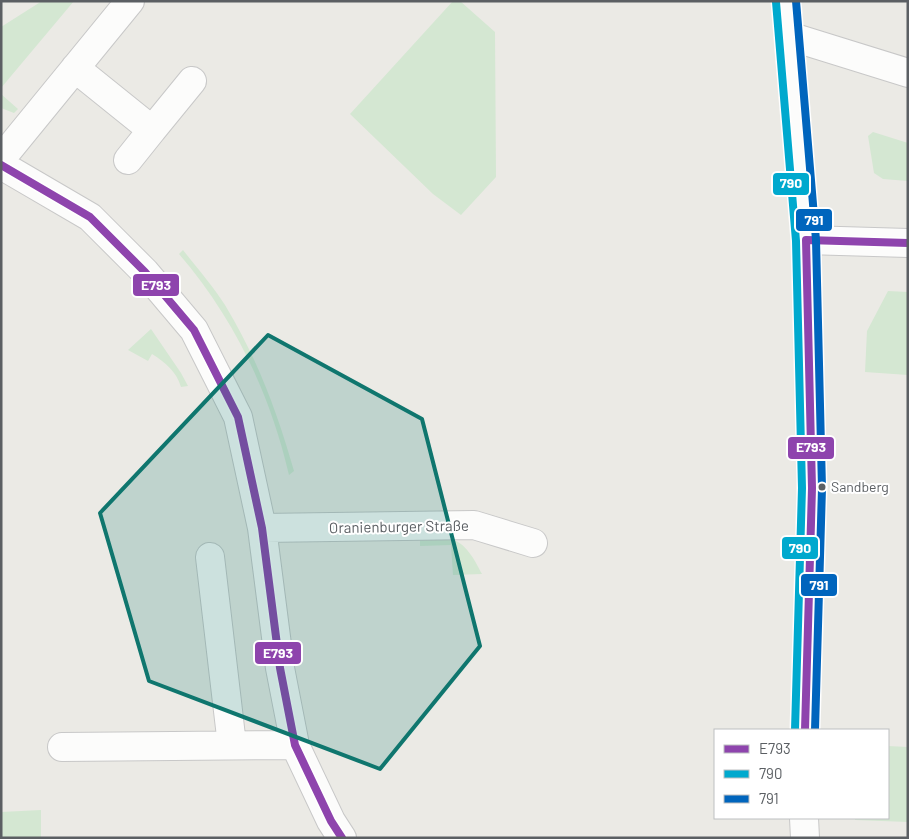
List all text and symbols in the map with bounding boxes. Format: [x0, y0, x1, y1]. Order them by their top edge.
line badge: 790 [772, 172, 810, 196]
text: 790 [780, 174, 802, 191]
line badge: 791 [795, 208, 833, 232]
text: 791 [804, 211, 824, 228]
line badge: E793 [132, 273, 180, 297]
text: E793 [141, 276, 171, 293]
line badge: E793 [787, 436, 835, 460]
text: E793 [796, 438, 826, 455]
place label: Sandberg [831, 478, 889, 495]
marker: Sandberg [817, 482, 827, 492]
street label: Oranienburger Straße [329, 516, 469, 536]
line badge: 790 [781, 536, 819, 560]
text: 790 [789, 539, 811, 556]
line badge: 791 [800, 573, 838, 597]
text: 791 [809, 576, 829, 593]
line badge: E793 [254, 641, 302, 665]
text: E793 [263, 644, 293, 661]
legend [714, 729, 889, 819]
text: E793 [759, 739, 791, 757]
text: 790 [759, 764, 782, 782]
text: 791 [759, 789, 779, 807]

